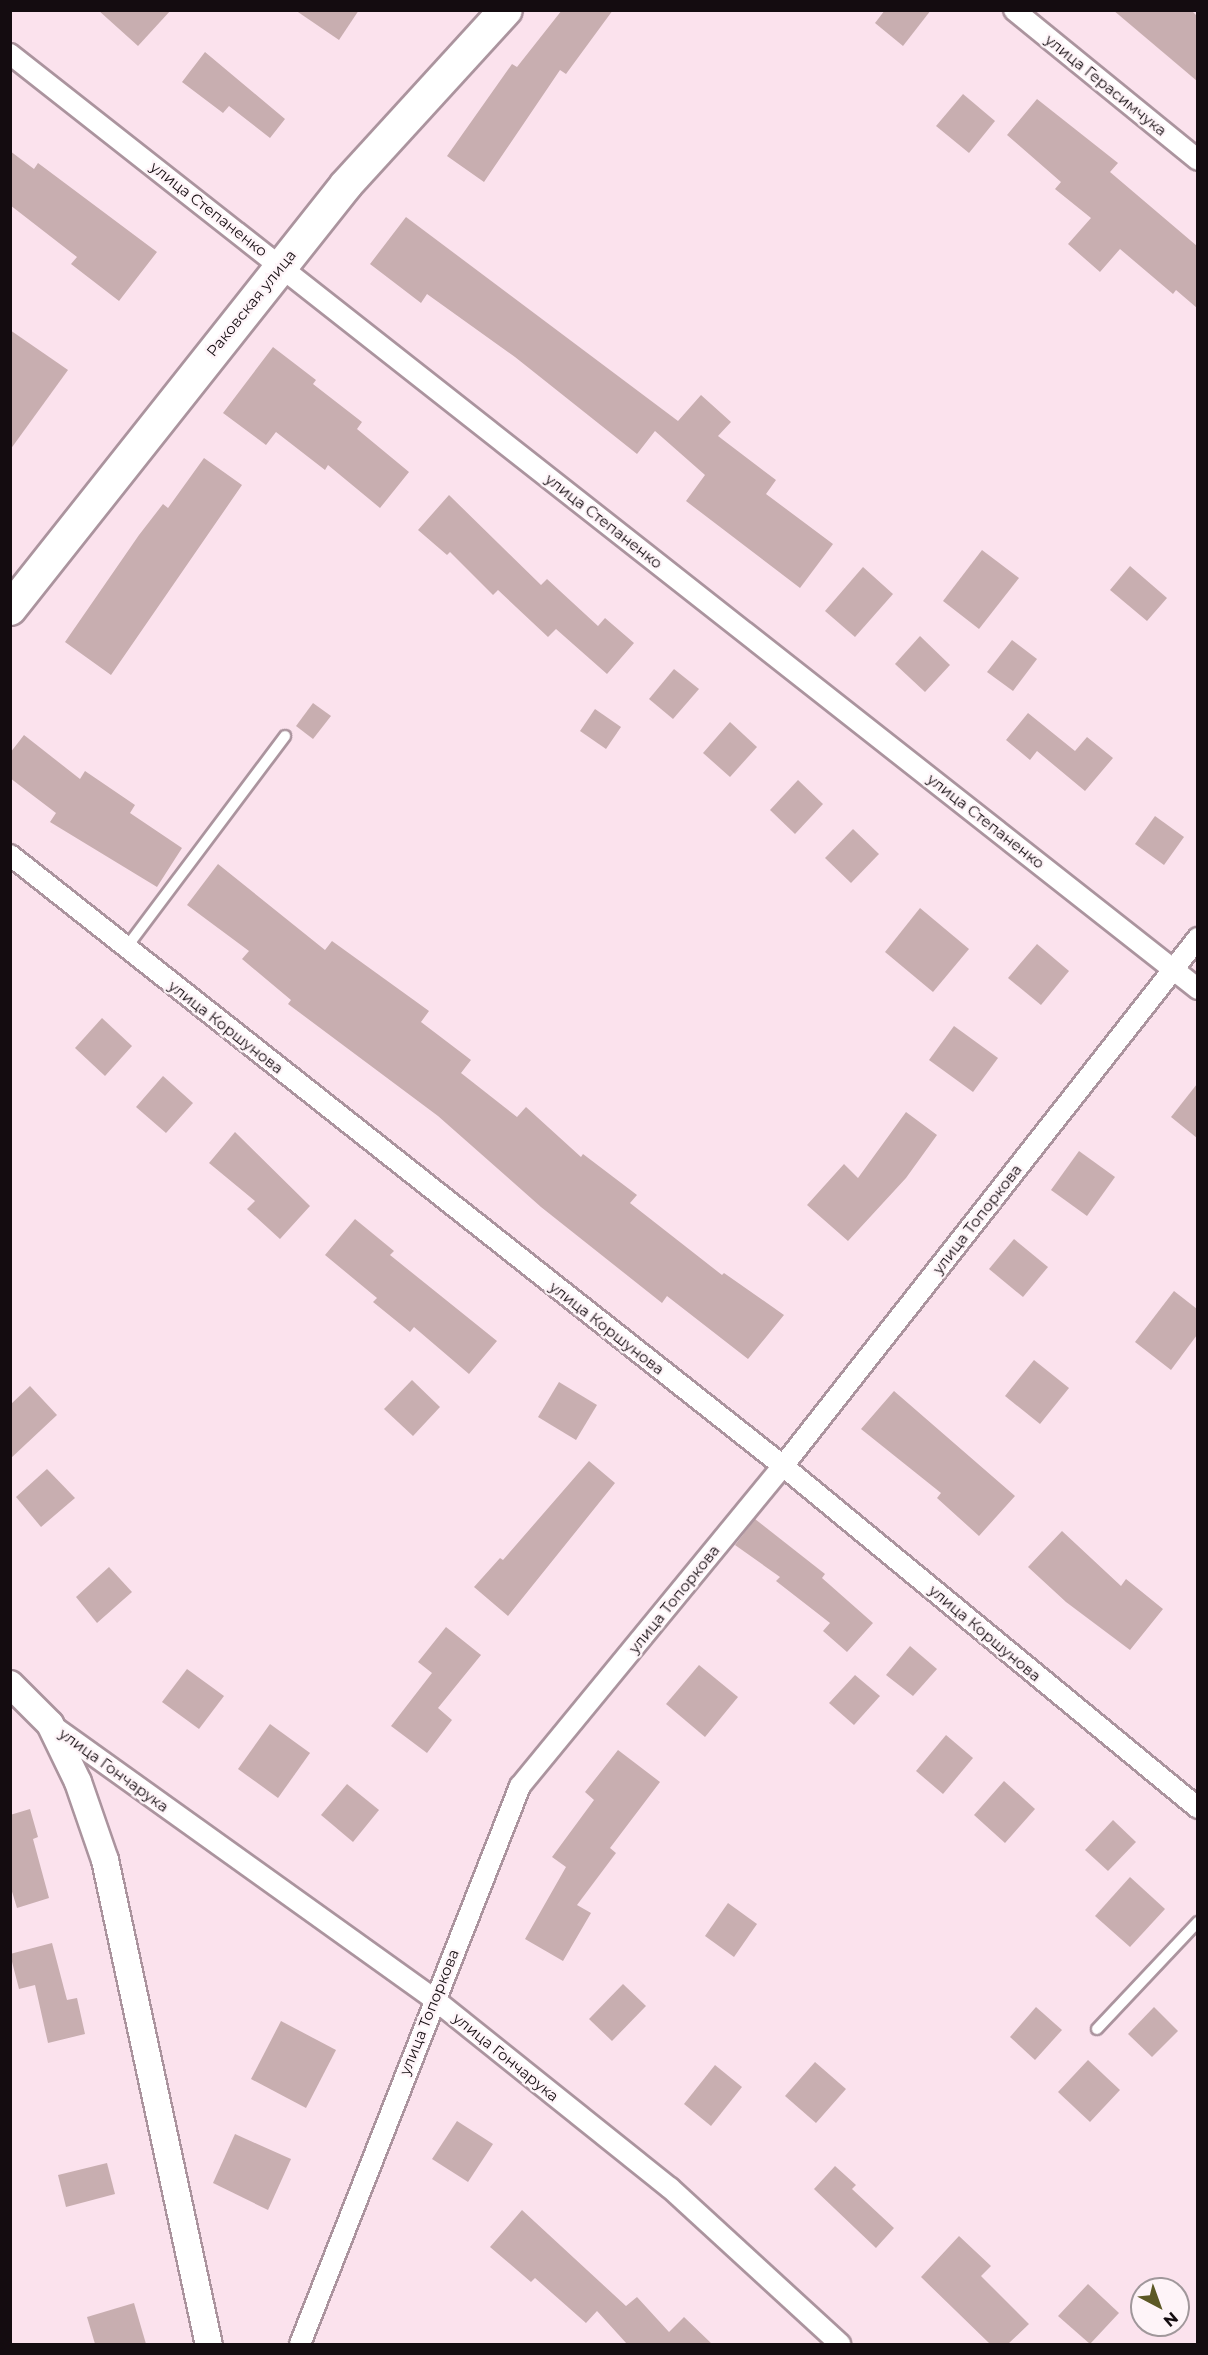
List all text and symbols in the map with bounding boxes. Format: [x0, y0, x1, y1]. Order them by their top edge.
street label: улица Герасимчука [1042, 30, 1170, 140]
street label: улица Степаненко [147, 158, 271, 260]
street label: Раковская улица [203, 246, 299, 360]
street label: улица Степаненко [542, 470, 666, 572]
street label: улица Степаненко [924, 770, 1048, 872]
street label: улица Коршунова [165, 977, 287, 1077]
street label: улица Топоркова [929, 1161, 1025, 1277]
street label: улица Коршунова [546, 1278, 668, 1378]
street label: улица Топоркова [625, 1541, 723, 1657]
street label: улица Коршунова [925, 1581, 1045, 1685]
street label: улица Гончарука [56, 1724, 172, 1816]
street label: улица Топоркова [396, 1946, 462, 2078]
street label: улица Гончарука [450, 2009, 562, 2105]
north arrow [1130, 2277, 1190, 2337]
text: N [1160, 2308, 1182, 2331]

